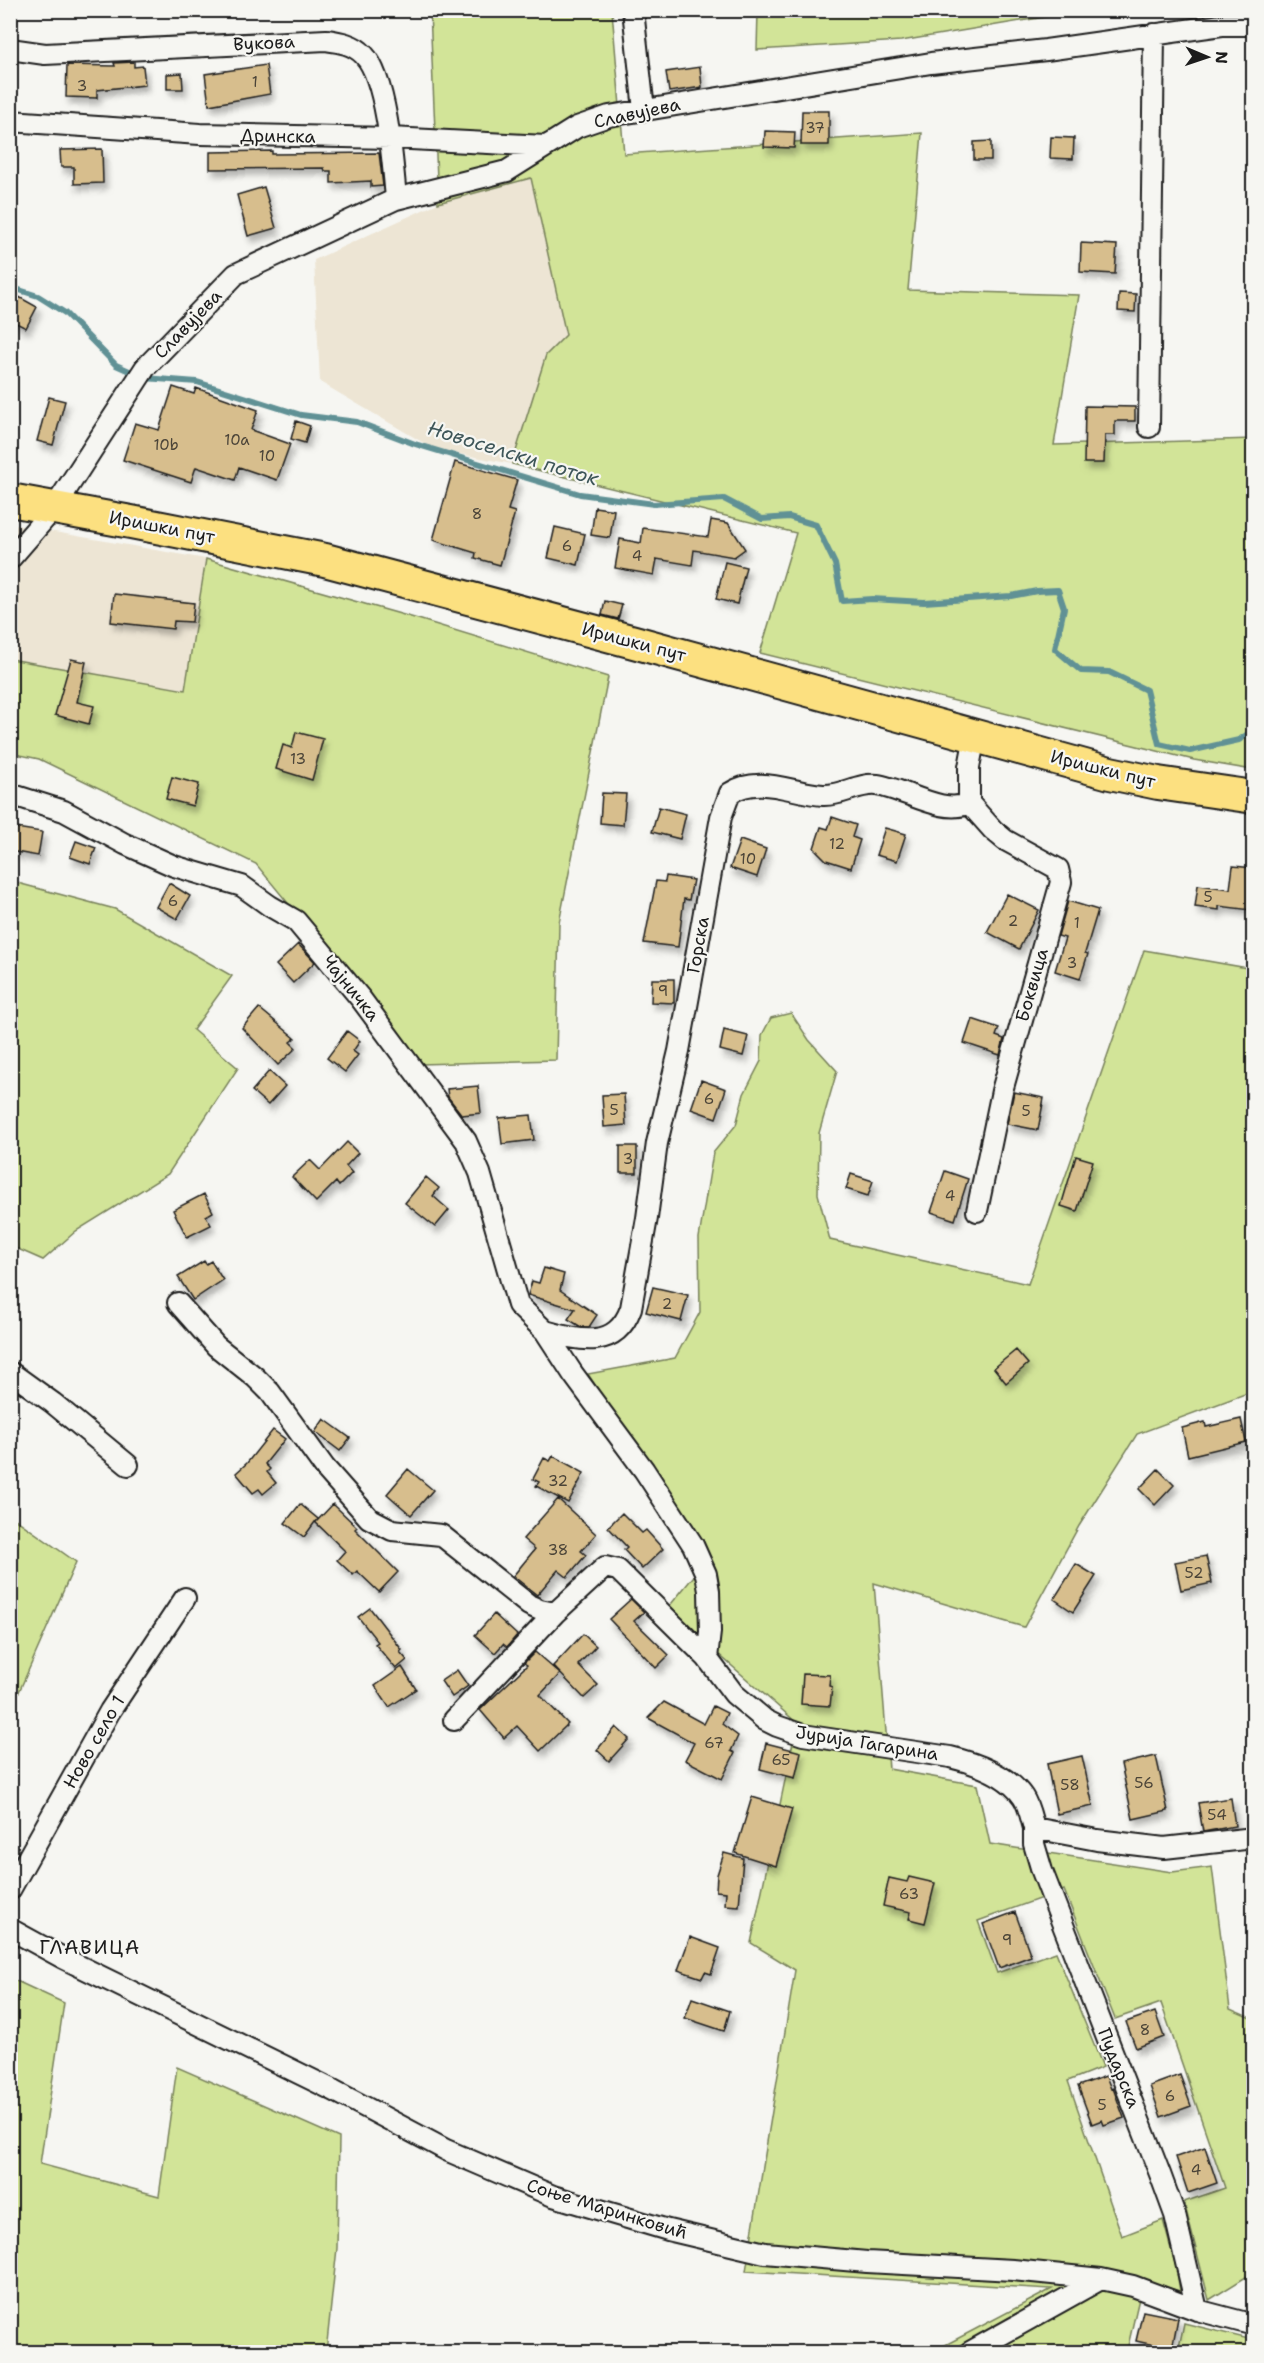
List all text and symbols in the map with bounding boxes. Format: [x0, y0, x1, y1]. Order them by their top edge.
north arrow [1177, 27, 1237, 87]
street label: Вукова [233, 29, 295, 57]
text: N [1211, 51, 1232, 64]
house number: 1 [252, 72, 258, 92]
house number: 3 [77, 76, 87, 96]
street label: Славујева [592, 92, 682, 134]
house number: 37 [805, 118, 825, 138]
street label: Дринска [240, 123, 316, 149]
street label: Славујева [149, 284, 227, 364]
water label: Новоселски поток [424, 415, 602, 491]
house number: 10a [224, 430, 250, 450]
house number: 10b [153, 435, 179, 455]
house number: 10 [259, 446, 275, 466]
house number: 8 [472, 504, 482, 524]
street label: Иришки пут [107, 505, 218, 549]
house number: 6 [562, 536, 572, 556]
house number: 4 [632, 546, 642, 566]
street label: Иришки пут [579, 617, 690, 668]
street label: Иришки пут [1048, 744, 1159, 794]
house number: 13 [290, 749, 306, 769]
house number: 12 [829, 834, 845, 854]
house number: 10 [740, 849, 756, 869]
house number: 5 [1203, 887, 1213, 907]
house number: 6 [168, 891, 178, 911]
house number: 2 [1008, 911, 1018, 931]
house number: 1 [1074, 913, 1080, 933]
street label: Горска [681, 915, 715, 975]
street label: Боквица [1010, 945, 1054, 1025]
street label: Чајничка [317, 950, 385, 1026]
house number: 3 [1067, 953, 1077, 973]
house number: 9 [658, 981, 668, 1001]
house number: 6 [704, 1089, 714, 1109]
house number: 5 [609, 1100, 619, 1120]
house number: 5 [1021, 1101, 1031, 1121]
house number: 3 [623, 1149, 633, 1169]
house number: 4 [945, 1186, 955, 1206]
house number: 2 [662, 1294, 672, 1314]
house number: 32 [548, 1471, 568, 1491]
house number: 38 [548, 1540, 568, 1560]
house number: 52 [1185, 1563, 1203, 1583]
street label: Ново село 1 [58, 1691, 130, 1793]
street label: Јурија Гагарина [794, 1720, 940, 1766]
house number: 67 [704, 1733, 724, 1753]
house number: 65 [771, 1750, 791, 1770]
house number: 56 [1134, 1773, 1154, 1793]
house number: 58 [1060, 1775, 1080, 1795]
house number: 54 [1207, 1805, 1227, 1825]
house number: 63 [899, 1884, 919, 1904]
house number: 9 [1002, 1930, 1012, 1950]
district label: ГЛАВИЦА [39, 1934, 141, 1960]
house number: 8 [1140, 2020, 1150, 2040]
street label: Пударска [1092, 2024, 1146, 2112]
house number: 6 [1165, 2086, 1175, 2106]
house number: 5 [1097, 2095, 1107, 2115]
house number: 4 [1191, 2160, 1201, 2180]
street label: Соње Маринковић [524, 2173, 690, 2245]

